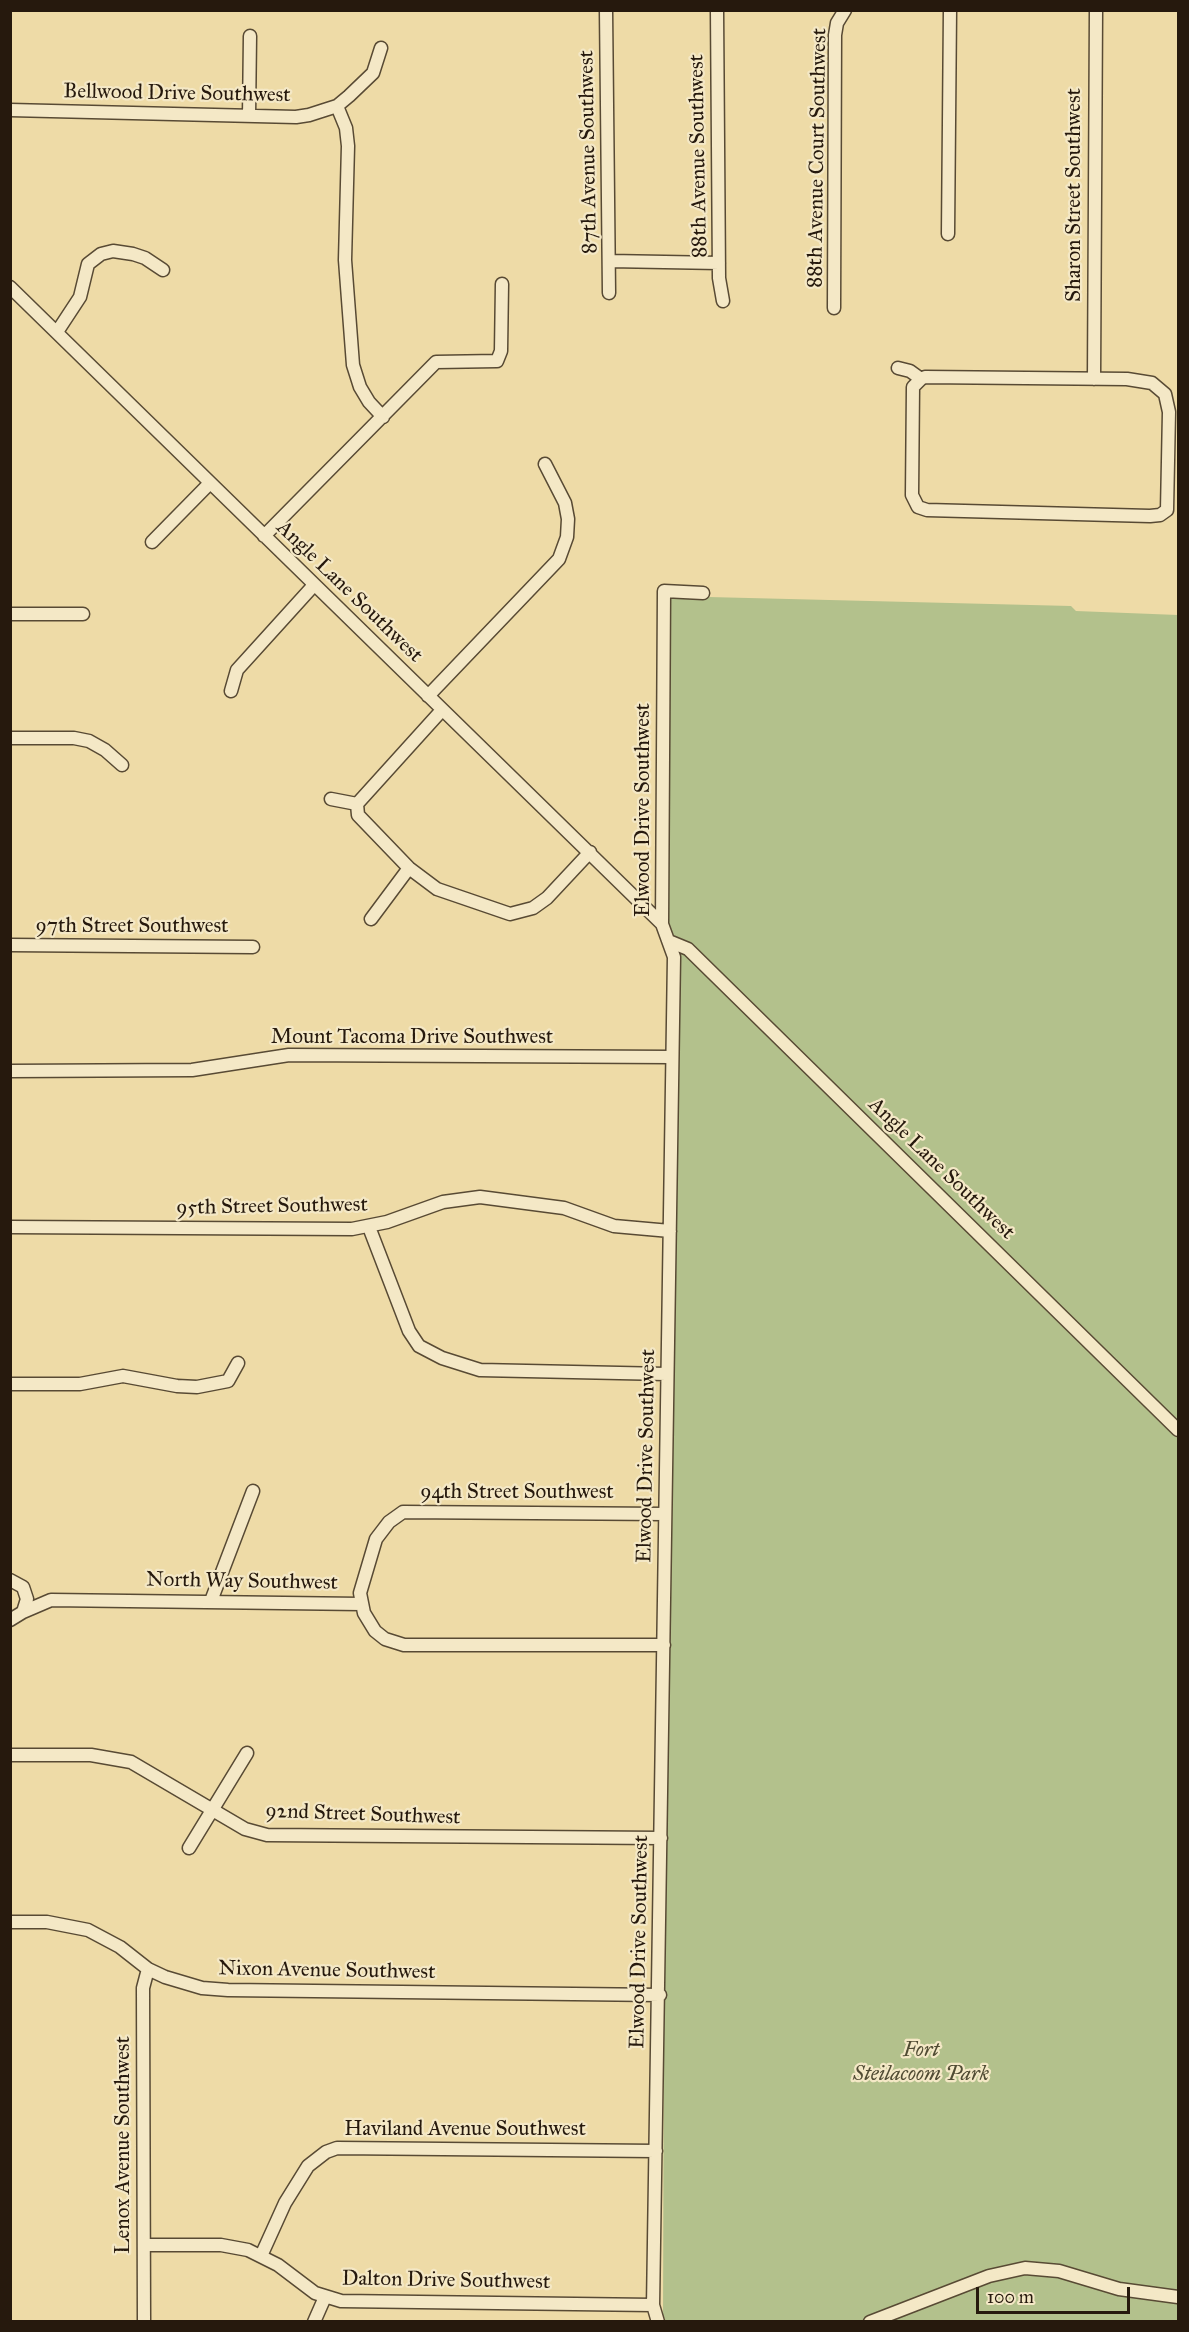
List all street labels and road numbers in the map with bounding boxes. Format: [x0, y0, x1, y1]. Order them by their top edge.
street label: 88th Avenue Court Southwest [803, 28, 833, 288]
street label: 87th Avenue Southwest [575, 50, 603, 254]
street label: 88th Avenue Southwest [685, 54, 713, 258]
street label: Bellwood Drive Southwest [63, 79, 291, 109]
street label: Sharon Street Southwest [1062, 88, 1088, 302]
street label: Angle Lane Southwest [271, 516, 427, 668]
street label: Elwood Drive Southwest [631, 703, 657, 917]
street label: 97th Street Southwest [35, 914, 229, 940]
street label: Mount Tacoma Drive Southwest [271, 1025, 553, 1051]
street label: Angle Lane Southwest [863, 1093, 1019, 1245]
street label: 95th Street Southwest [176, 1193, 368, 1221]
street label: Elwood Drive Southwest [633, 1349, 661, 1563]
street label: 94th Street Southwest [420, 1480, 614, 1506]
street label: North Way Southwest [146, 1568, 338, 1596]
street label: 92nd Street Southwest [265, 1799, 461, 1831]
street label: Elwood Drive Southwest [626, 1835, 654, 2049]
street label: Nixon Avenue Southwest [218, 1957, 436, 1985]
street label: Lenox Avenue Southwest [111, 2036, 137, 2254]
street label: Haviland Avenue Southwest [344, 2117, 586, 2143]
street label: Dalton Drive Southwest [342, 2267, 550, 2295]

